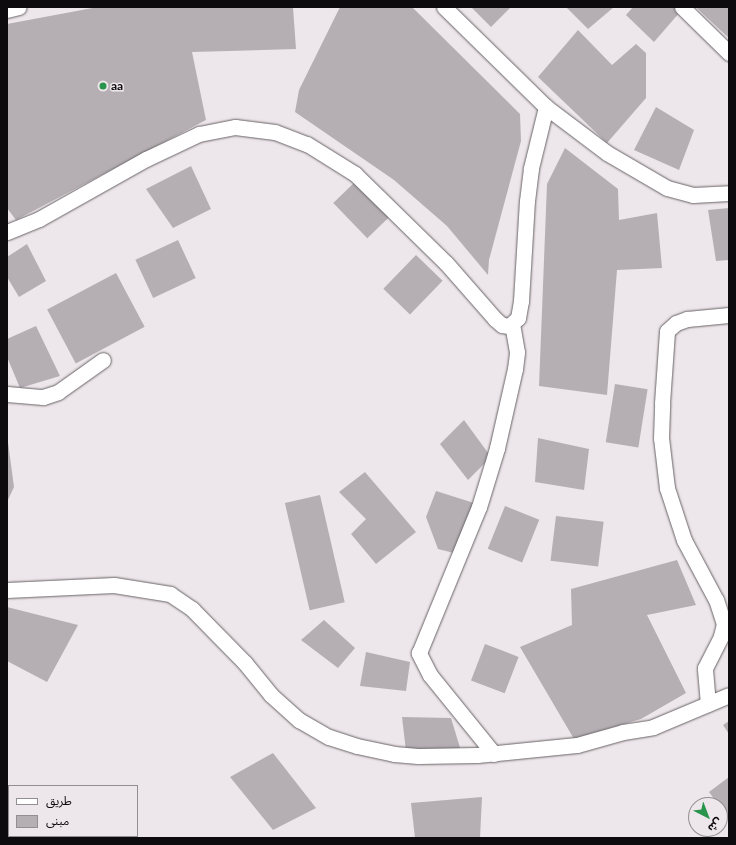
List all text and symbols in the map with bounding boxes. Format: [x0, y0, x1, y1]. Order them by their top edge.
place label: aa [111, 79, 123, 93]
marker: aa [98, 81, 108, 91]
legend [8, 785, 138, 837]
text: طريق [46, 793, 72, 808]
north arrow [688, 797, 728, 837]
text: مبنى [46, 813, 69, 828]
text: ش [706, 816, 726, 835]

